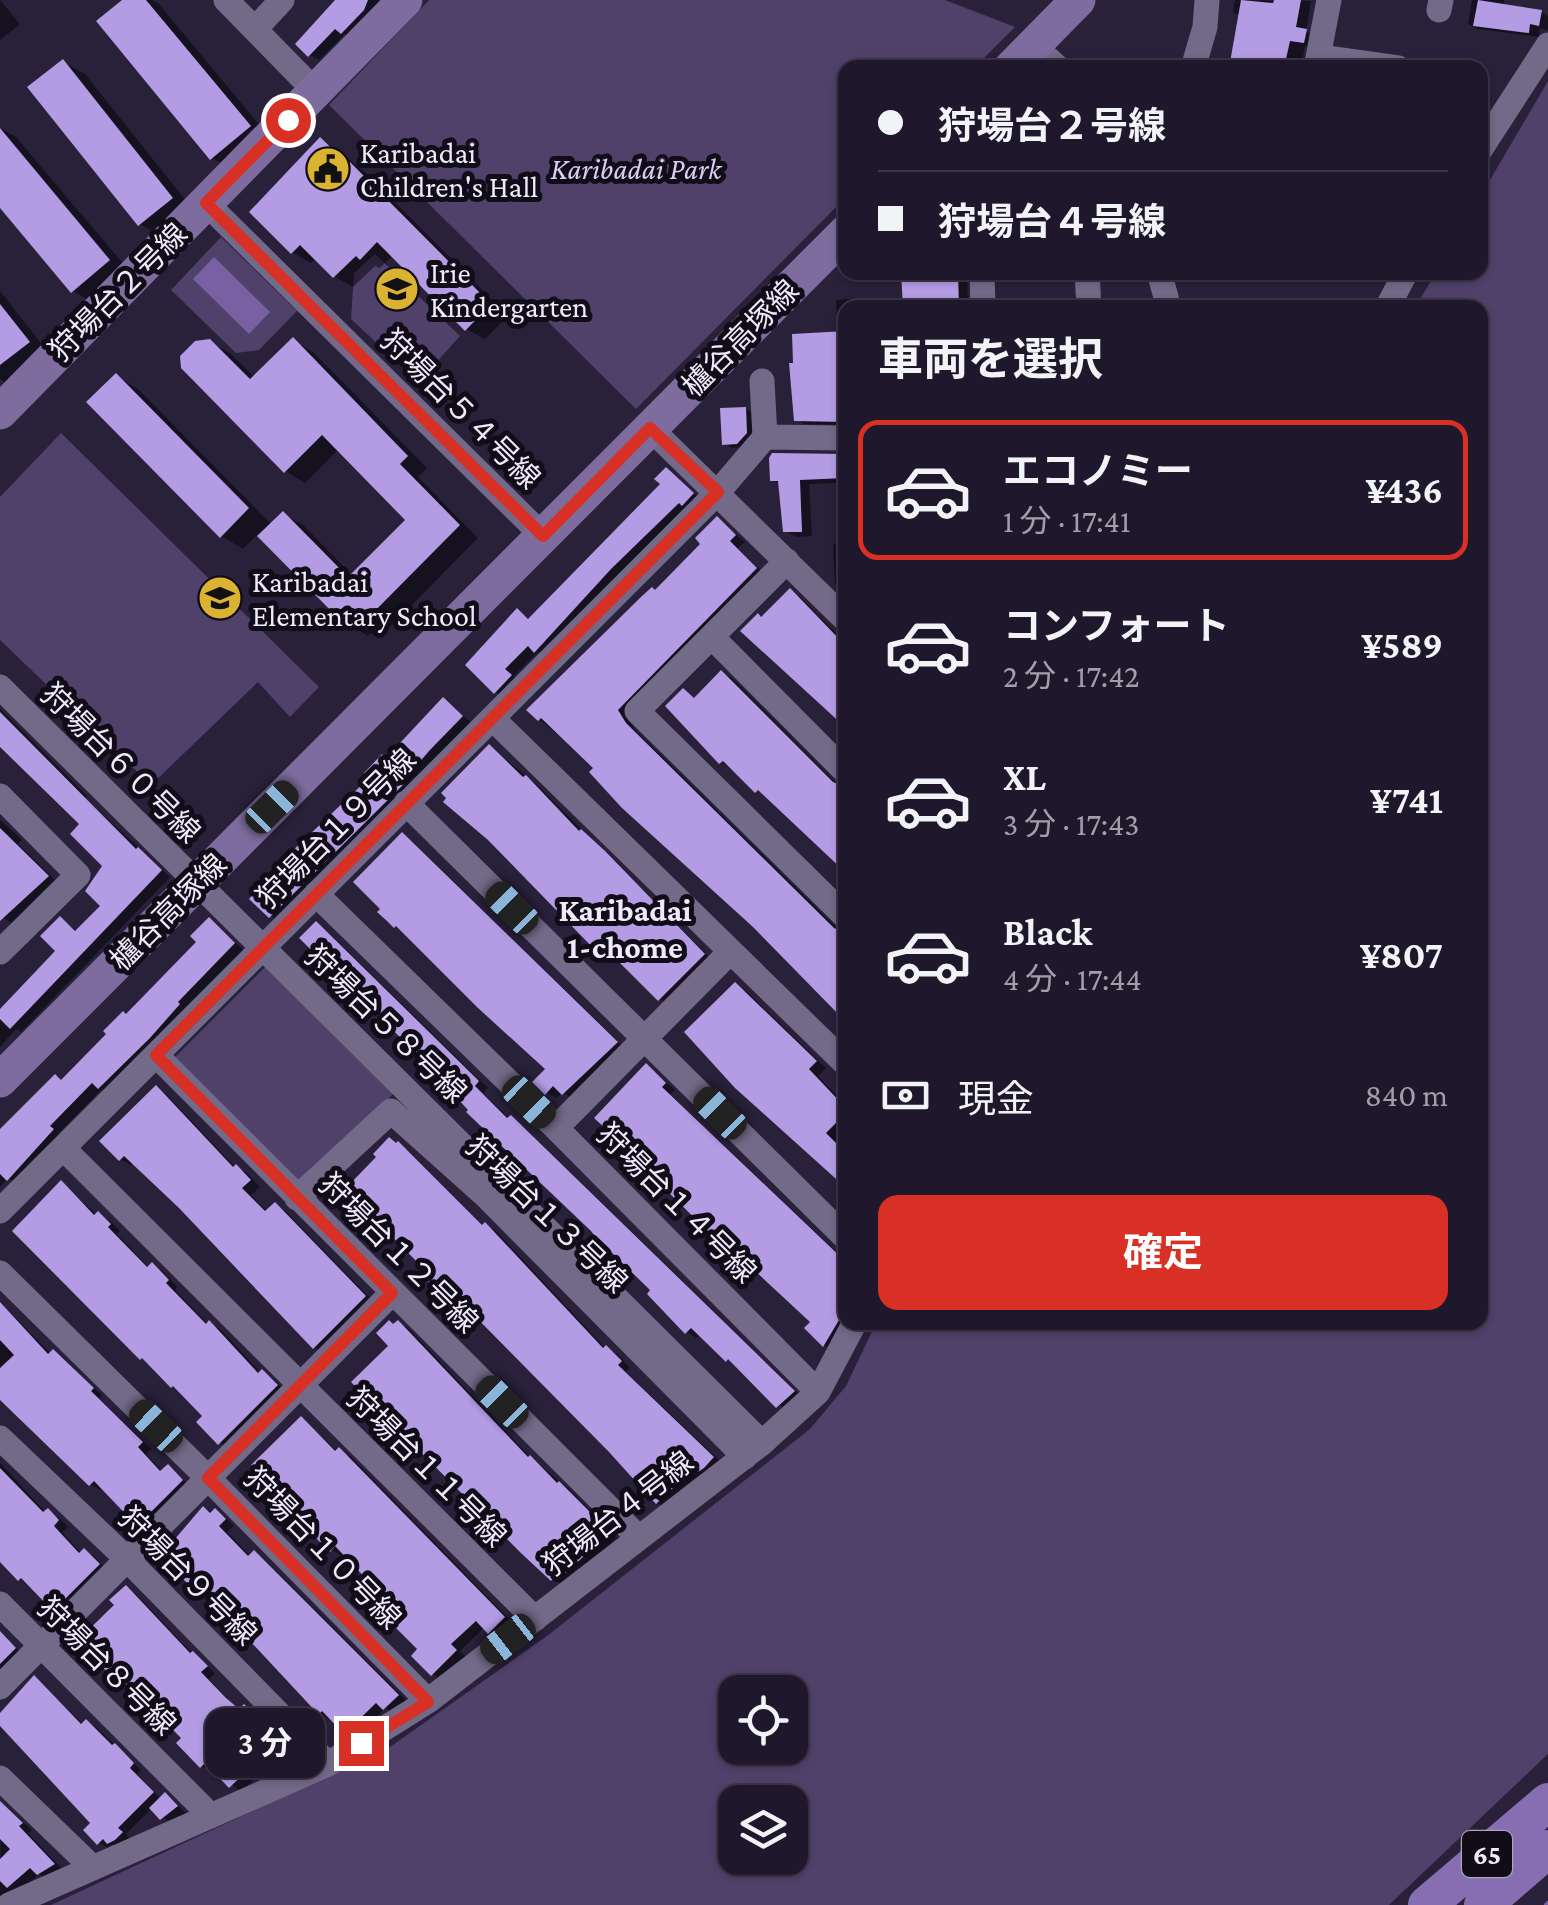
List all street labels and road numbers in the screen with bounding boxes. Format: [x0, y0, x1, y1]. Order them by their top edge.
street label: 狩場台２号線 [43, 217, 193, 367]
street label: 櫨谷高塚線 [675, 273, 805, 403]
street label: 狩場台５４号線 [375, 323, 547, 495]
street label: 狩場台６０号線 [35, 677, 207, 849]
street label: 狩場台１９号線 [250, 742, 422, 914]
street label: 櫨谷高塚線 [103, 847, 233, 977]
street label: 狩場台５８号線 [299, 939, 473, 1109]
street label: 狩場台１４号線 [591, 1117, 763, 1289]
street label: 狩場台１３号線 [460, 1129, 634, 1299]
street label: 狩場台１２号線 [313, 1167, 485, 1339]
street label: 狩場台１１号線 [341, 1381, 513, 1553]
street label: 狩場台４号線 [537, 1445, 699, 1581]
street label: 狩場台１０号線 [238, 1461, 408, 1635]
street label: 狩場台９号線 [113, 1501, 263, 1651]
street label: 狩場台８号線 [32, 1591, 182, 1741]
road number: 65 [1462, 1831, 1512, 1877]

